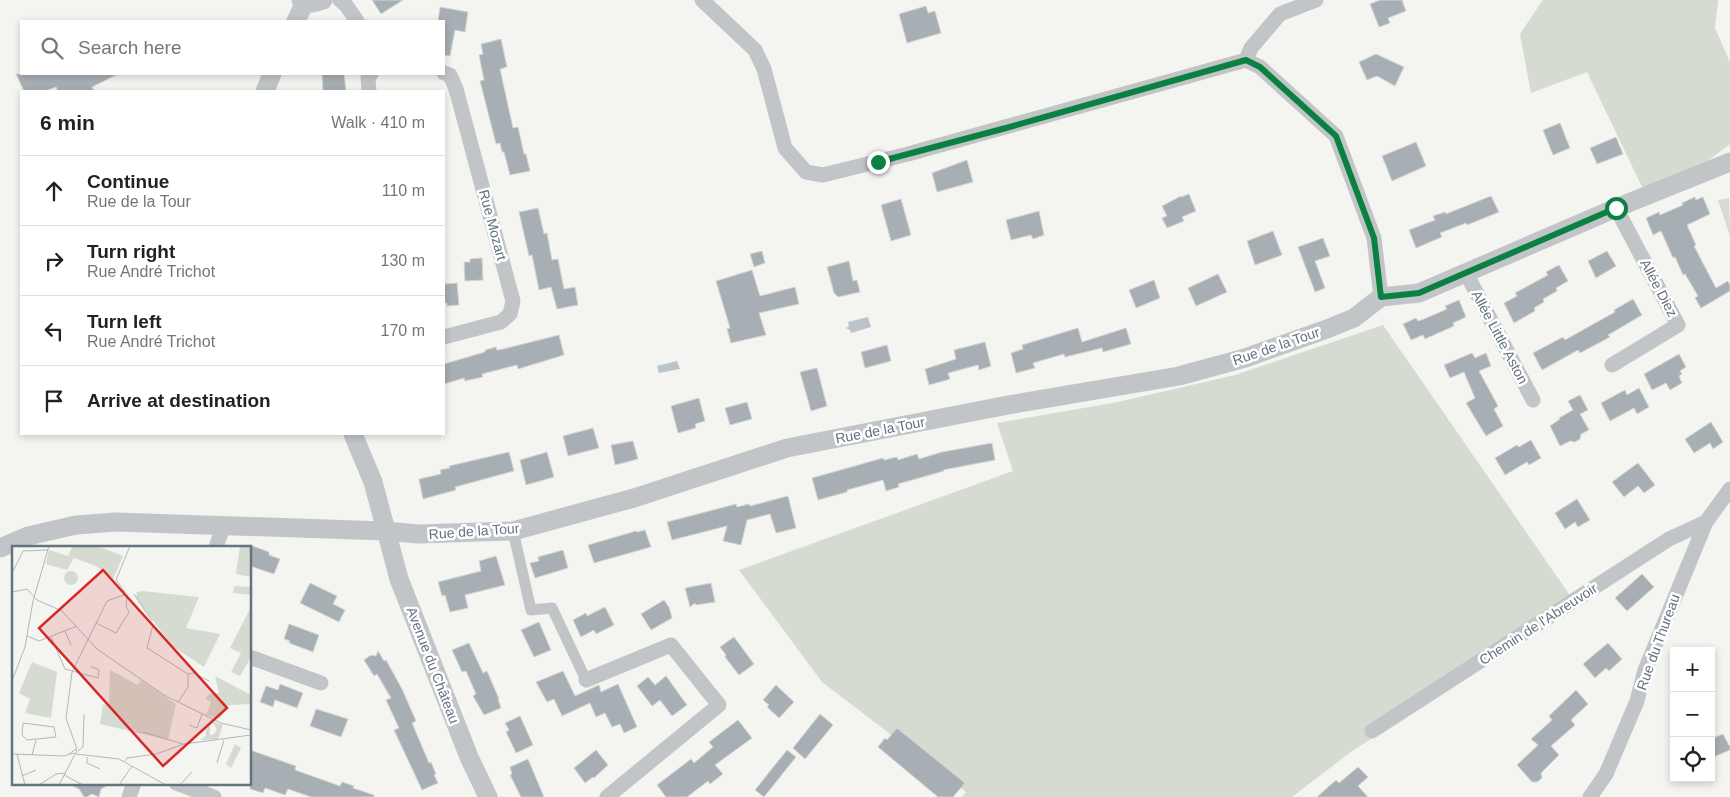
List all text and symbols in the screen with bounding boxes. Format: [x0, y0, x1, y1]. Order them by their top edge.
search box [20, 20, 445, 75]
icon: search [38, 34, 66, 62]
text: Search here [78, 37, 182, 58]
text: 6 min [40, 111, 95, 134]
text: Walk · 410 m [331, 114, 425, 131]
route end [867, 151, 890, 174]
text: Continue [87, 171, 169, 192]
icon: ahead [40, 177, 68, 205]
text: 110 m [382, 182, 425, 199]
street label: Rue Mozart [476, 188, 510, 262]
text: Rue de la Tour [87, 193, 191, 210]
route start [1605, 197, 1628, 220]
text: Turn right [87, 241, 175, 262]
icon: right [40, 247, 68, 275]
text: 130 m [381, 252, 425, 269]
street label: Allée Diez [1637, 256, 1681, 320]
text: Rue André Trichot [87, 263, 215, 280]
street label: Allée Little Aston [1469, 288, 1531, 386]
text: Turn left [87, 311, 162, 332]
icon: left [40, 317, 68, 345]
text: 170 m [381, 322, 425, 339]
street label: Rue de la Tour [1230, 324, 1322, 368]
text: Rue André Trichot [87, 333, 215, 350]
icon: arrive [40, 387, 68, 415]
text: Arrive at destination [87, 390, 271, 411]
street label: Rue de la Tour [834, 413, 926, 447]
street label: Rue de la Tour [428, 520, 520, 542]
inset map [12, 546, 251, 784]
street label: Chemin de l'Abreuvoir [1476, 580, 1600, 668]
street label: Rue du Thureau [1633, 592, 1683, 692]
street label: Avenue du Château [403, 604, 463, 726]
map controls [1670, 647, 1715, 782]
button: + [1670, 647, 1715, 692]
button: − [1670, 692, 1715, 737]
button: locate [1670, 737, 1715, 782]

